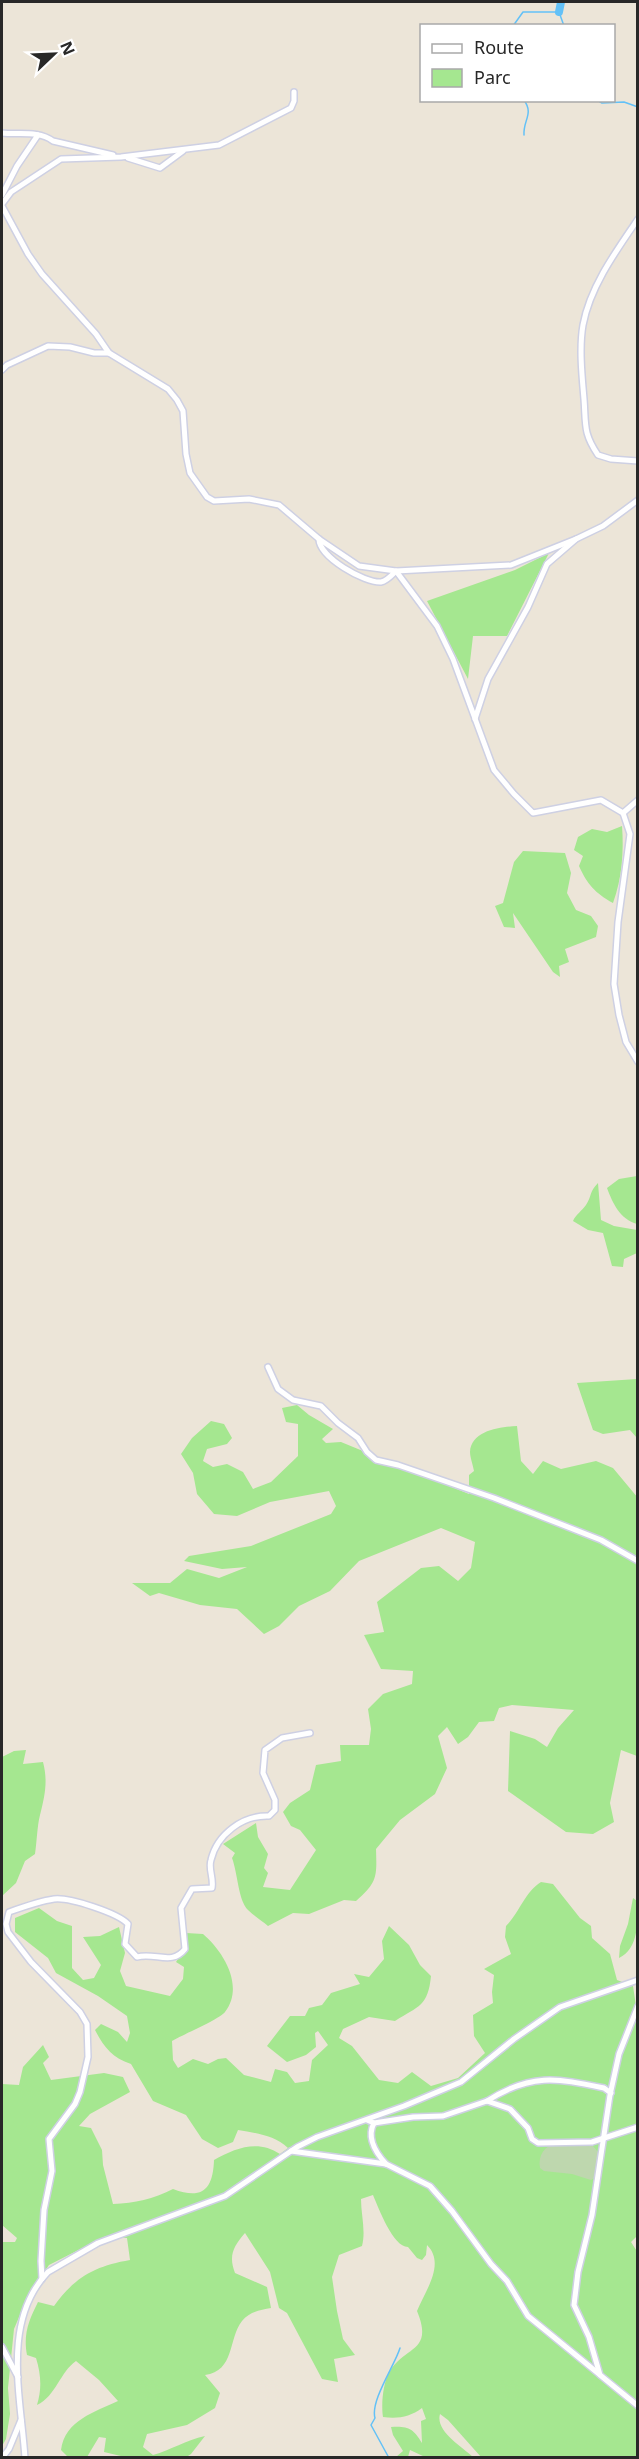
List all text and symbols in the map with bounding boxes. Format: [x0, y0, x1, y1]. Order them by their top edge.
north arrow [24, 24, 84, 84]
legend [420, 24, 615, 102]
text: Route [474, 35, 524, 59]
text: N [55, 38, 80, 58]
text: Parc [474, 65, 511, 89]

